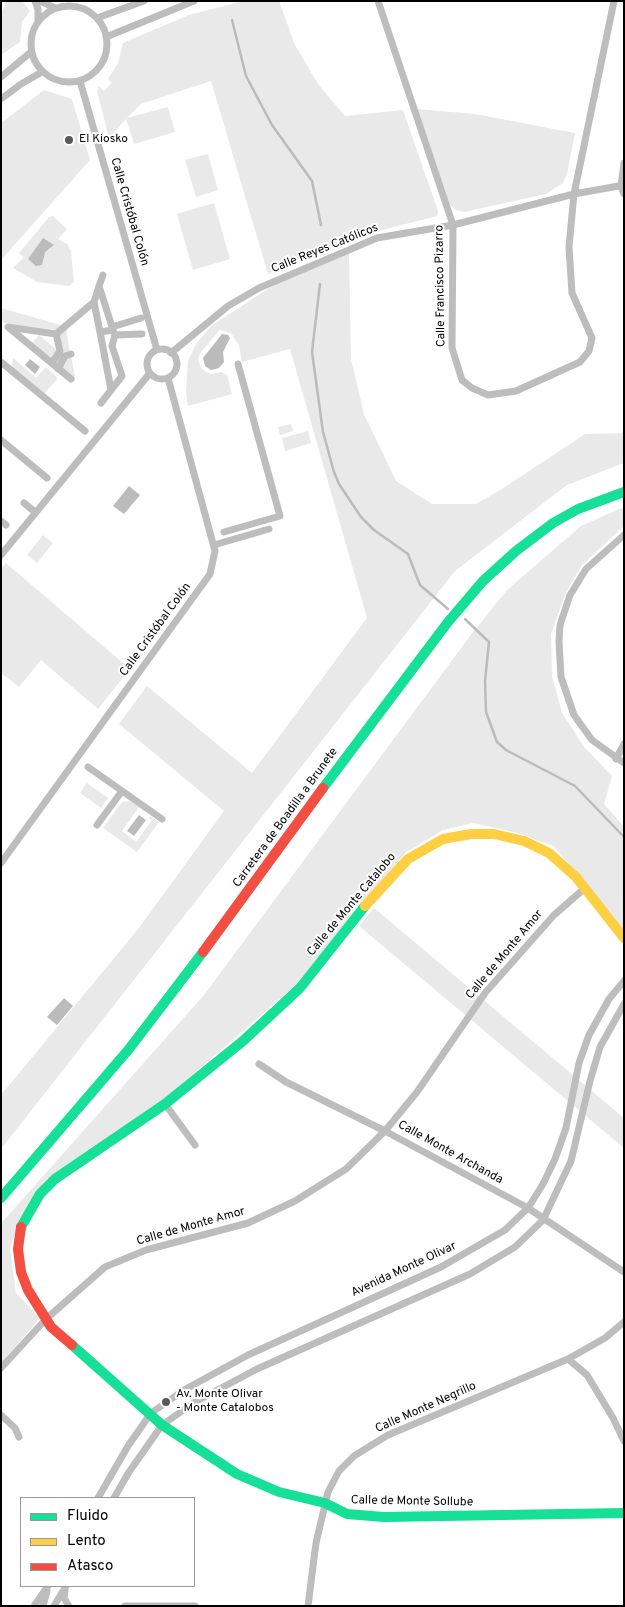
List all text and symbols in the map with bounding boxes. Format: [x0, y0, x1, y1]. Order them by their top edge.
place label: El Kiosko [79, 133, 128, 147]
marker: El Kiosko [63, 134, 75, 146]
street label: Calle Cristóbal Colón [107, 156, 151, 268]
street label: Calle Reyes Católicos [269, 221, 381, 277]
street label: Calle Francisco Pizarro [433, 225, 449, 347]
street label: Calle Cristóbal Colón [117, 580, 195, 680]
street label: Carretera de Boadilla a Brunete [230, 745, 342, 891]
street label: Calle de Monte Catalobo [305, 850, 399, 960]
street label: Calle de Monte Amor [463, 907, 547, 1003]
street label: Calle Monte Archanda [395, 1118, 505, 1188]
street label: Calle de Monte Amor [135, 1205, 247, 1249]
street label: Avenida Monte Olivar [349, 1239, 459, 1301]
street label: Calle Monte Negrillo [373, 1379, 479, 1437]
place label: Av. Monte Olivar - Monte Catalobos [176, 1388, 274, 1416]
marker: Av. Monte Olivar - Monte Catalobos [160, 1396, 172, 1408]
street label: Calle de Monte Sollube [351, 1494, 473, 1510]
legend [20, 1497, 195, 1587]
text: Fluido [67, 1507, 108, 1526]
text: Lento [67, 1532, 106, 1551]
text: Atasco [67, 1557, 113, 1576]

